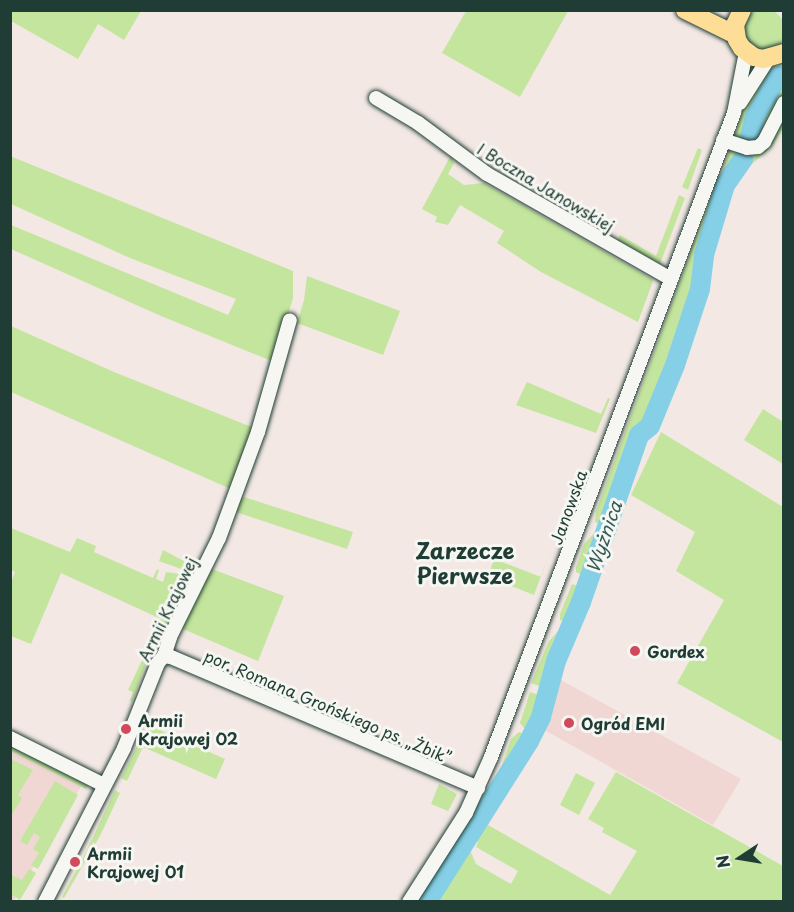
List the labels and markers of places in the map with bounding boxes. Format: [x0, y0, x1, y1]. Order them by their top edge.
place label: Gordex [647, 641, 704, 661]
marker: Gordex [628, 644, 642, 658]
place label: Armii Krajowej 02 [138, 710, 238, 748]
place label: Ogród EMI [581, 713, 666, 733]
marker: Ogród EMI [562, 716, 576, 730]
marker: Armii Krajowej 02 [119, 722, 133, 736]
place label: Armii Krajowej 01 [87, 843, 184, 881]
marker: Armii Krajowej 01 [68, 855, 82, 869]

